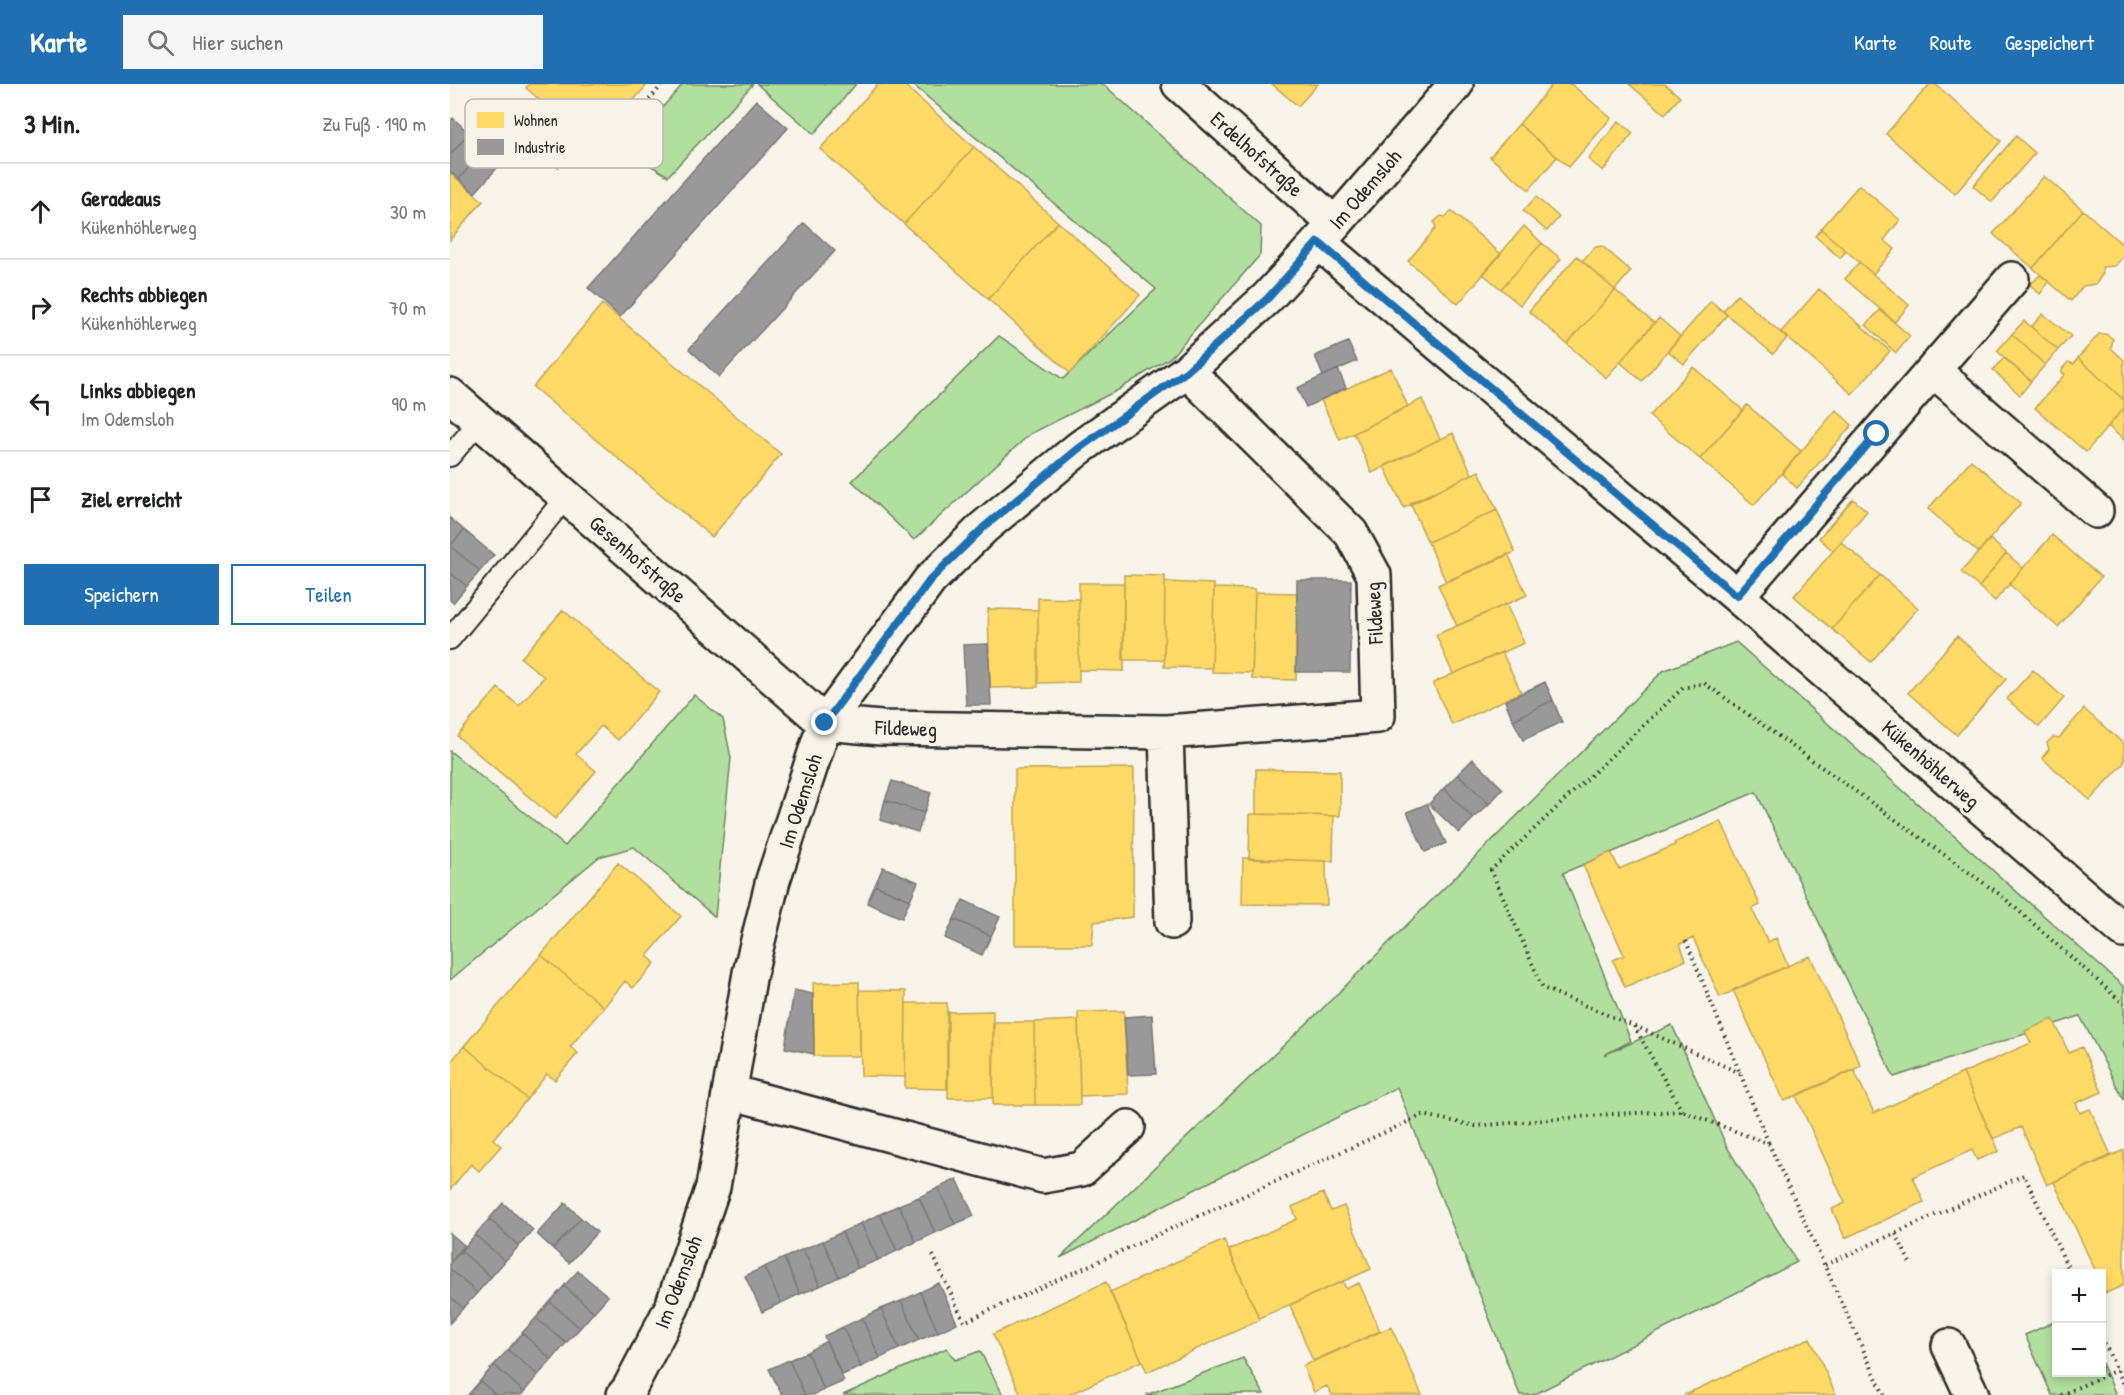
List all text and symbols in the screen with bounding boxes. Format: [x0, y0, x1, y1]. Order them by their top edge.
search box [123, 15, 543, 69]
text: Karte [30, 23, 87, 61]
icon: search [144, 26, 177, 59]
text: Hier suchen [192, 27, 283, 57]
text: Karte [1854, 28, 1897, 57]
text: Route [1930, 28, 1972, 57]
text: Gespeichert [2005, 28, 2094, 57]
legend [465, 99, 663, 168]
street label: Erdelhofstraße [1204, 105, 1310, 203]
text: 3 Min. [24, 106, 80, 141]
text: Wohnen [514, 109, 558, 131]
text: Zu Fuß · 190 m [322, 110, 426, 137]
text: Industrie [514, 136, 566, 158]
street label: Im Odemsloh [1322, 143, 1408, 235]
text: Geradeaus [81, 183, 161, 213]
icon: ahead [24, 195, 57, 228]
text: 30 m [390, 198, 426, 225]
text: Kükenhöhlerweg [81, 213, 197, 240]
text: Rechts abbiegen [81, 279, 208, 309]
icon: right [24, 291, 57, 324]
text: 70 m [389, 294, 426, 321]
text: Kükenhöhlerweg [81, 309, 197, 336]
text: Links abbiegen [81, 375, 196, 405]
icon: left [24, 387, 57, 420]
text: 90 m [392, 390, 426, 417]
text: Im Odemsloh [81, 405, 174, 432]
route start [1863, 420, 1889, 446]
icon: arrive [24, 483, 57, 516]
text: Ziel erreicht [81, 484, 181, 514]
street label: Gesenhofstraße [583, 509, 693, 609]
button: Speichern [24, 564, 219, 625]
button: Teilen [231, 564, 426, 625]
street label: Fildeweg [1358, 581, 1390, 646]
route end [811, 709, 837, 735]
street label: Fildeweg [873, 712, 938, 744]
street label: Kükenhöhlerweg [1876, 713, 1986, 815]
street label: Im Odemsloh [771, 750, 829, 852]
street label: Im Odemsloh [647, 1231, 709, 1333]
map controls [2052, 1269, 2106, 1377]
button: + [2052, 1269, 2106, 1323]
button: − [2052, 1323, 2106, 1377]

